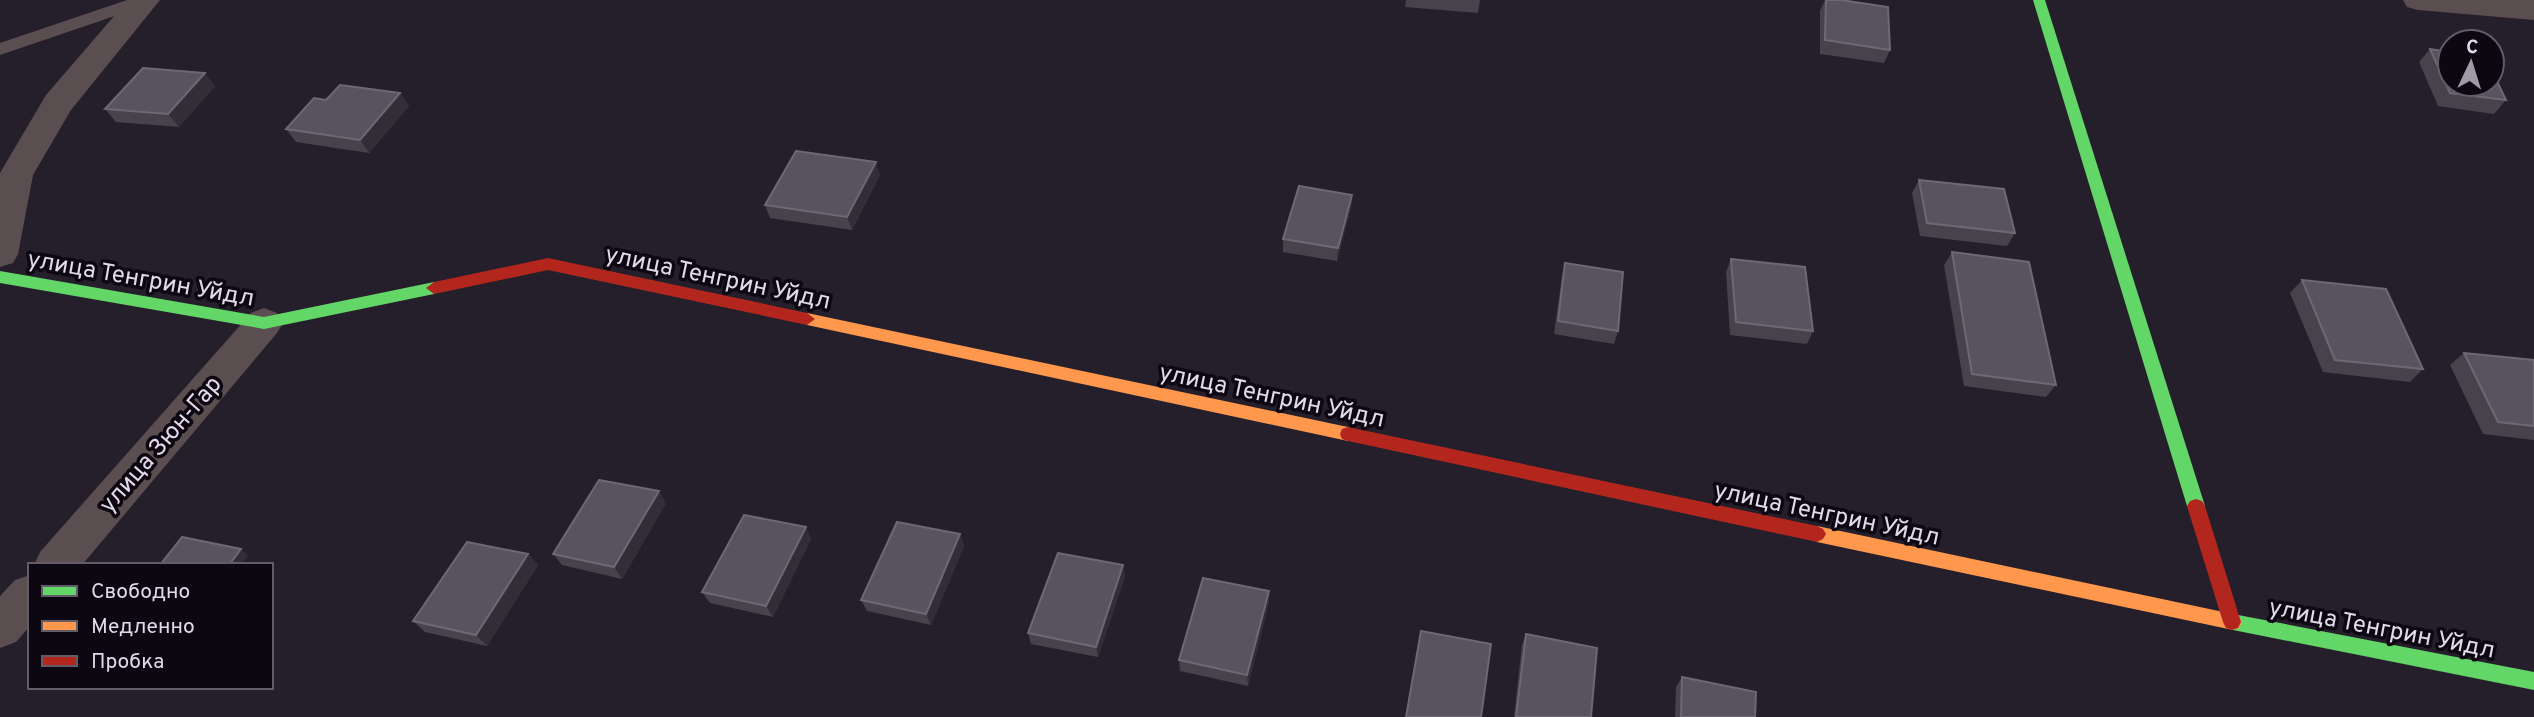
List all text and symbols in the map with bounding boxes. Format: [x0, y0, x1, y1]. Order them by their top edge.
north arrow [2436, 28, 2506, 98]
text: С [2465, 36, 2479, 60]
street label: улица Тенгрин Уйдл [602, 240, 833, 317]
street label: улица Тенгрин Уйдл [25, 245, 256, 315]
street label: улица Тенгрин Уйдл [1156, 358, 1387, 435]
street label: улица Зюн-Гар [94, 371, 229, 520]
street label: улица Тенгрин Уйдл [1711, 476, 1942, 553]
legend [28, 563, 273, 689]
text: Свободно [91, 579, 190, 606]
street label: улица Тенгрин Уйдл [2266, 593, 2497, 667]
text: Медленно [91, 614, 195, 641]
text: Пробка [91, 649, 164, 676]

